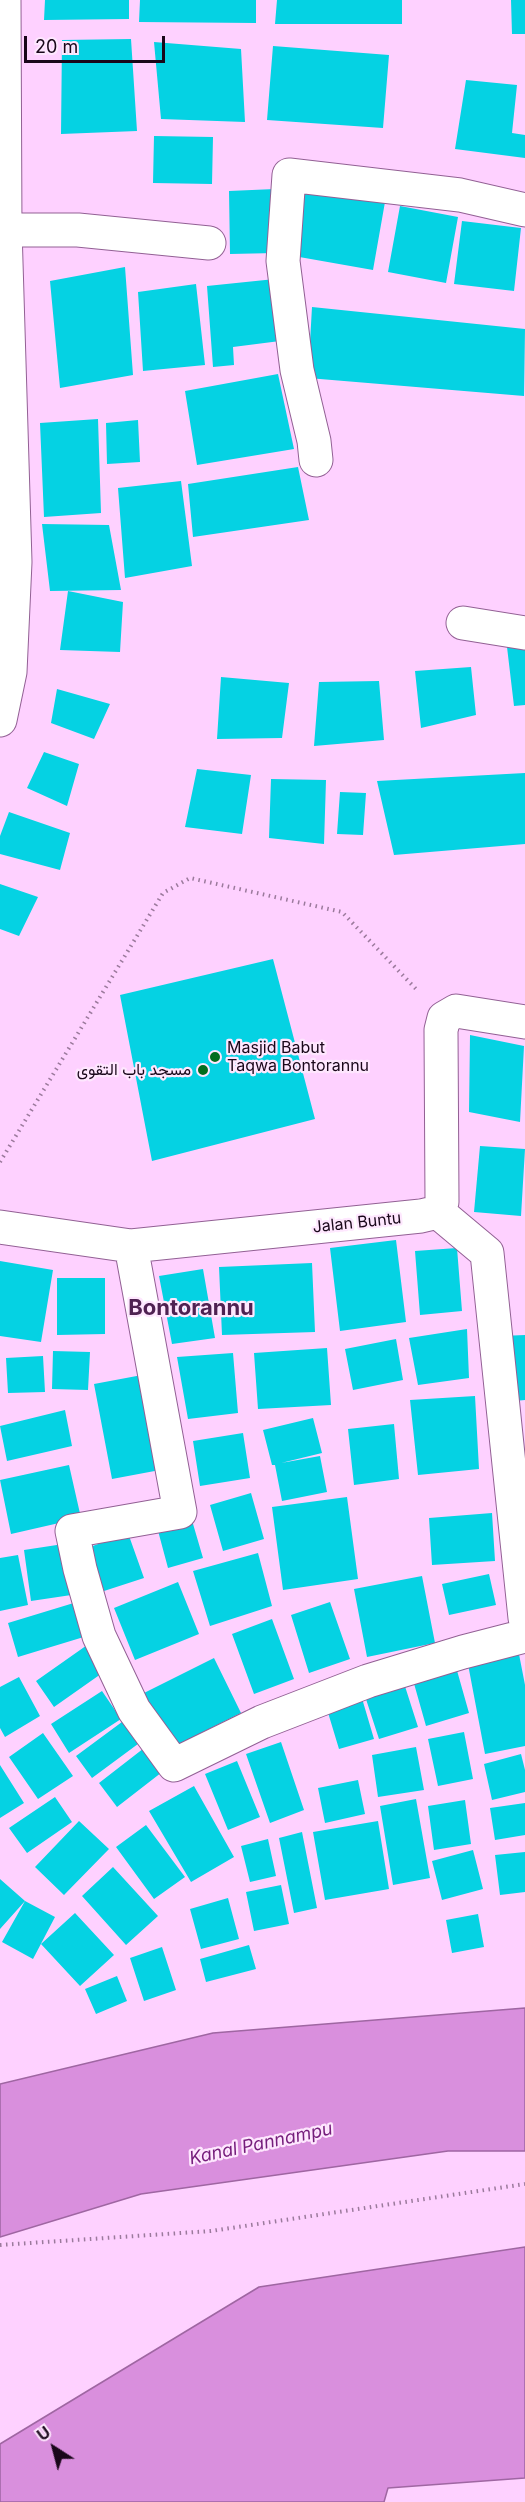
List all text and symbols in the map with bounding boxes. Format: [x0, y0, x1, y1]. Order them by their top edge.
scale bar [27, 24, 168, 62]
text: 20 m [35, 36, 78, 57]
place label: Masjid Babut Taqwa Bontorannu [227, 1038, 369, 1076]
marker: Masjid Babut Taqwa Bontorannu [208, 1050, 222, 1064]
place label: مسجد باب التقوى [77, 1060, 191, 1080]
marker: مسجد باب التقوى [196, 1063, 210, 1077]
street label: Jalan Buntu [312, 1209, 402, 1237]
district label: Bontorannu [128, 1295, 254, 1321]
water label: Kanal Pannampu [187, 2118, 335, 2170]
north arrow [24, 2418, 84, 2478]
text: U [33, 2422, 54, 2445]

